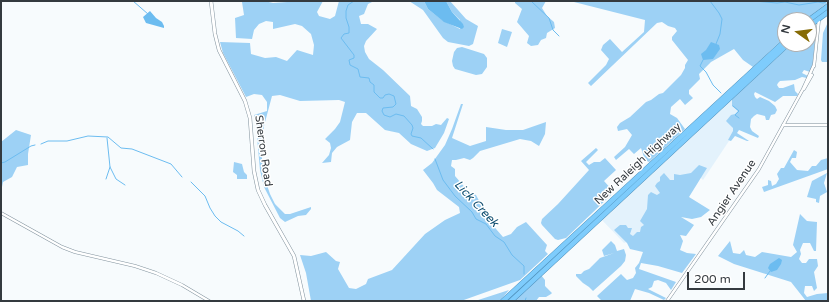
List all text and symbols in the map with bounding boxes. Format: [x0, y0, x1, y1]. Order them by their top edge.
north arrow [777, 12, 817, 52]
text: N [778, 23, 793, 35]
street label: Sherron Road [251, 115, 275, 187]
street label: New Raleigh Highway [592, 120, 684, 208]
street label: Angier Avenue [705, 157, 759, 229]
water label: Lick Creek [451, 178, 501, 230]
scale bar [689, 264, 747, 290]
text: 200 m [694, 272, 731, 286]

